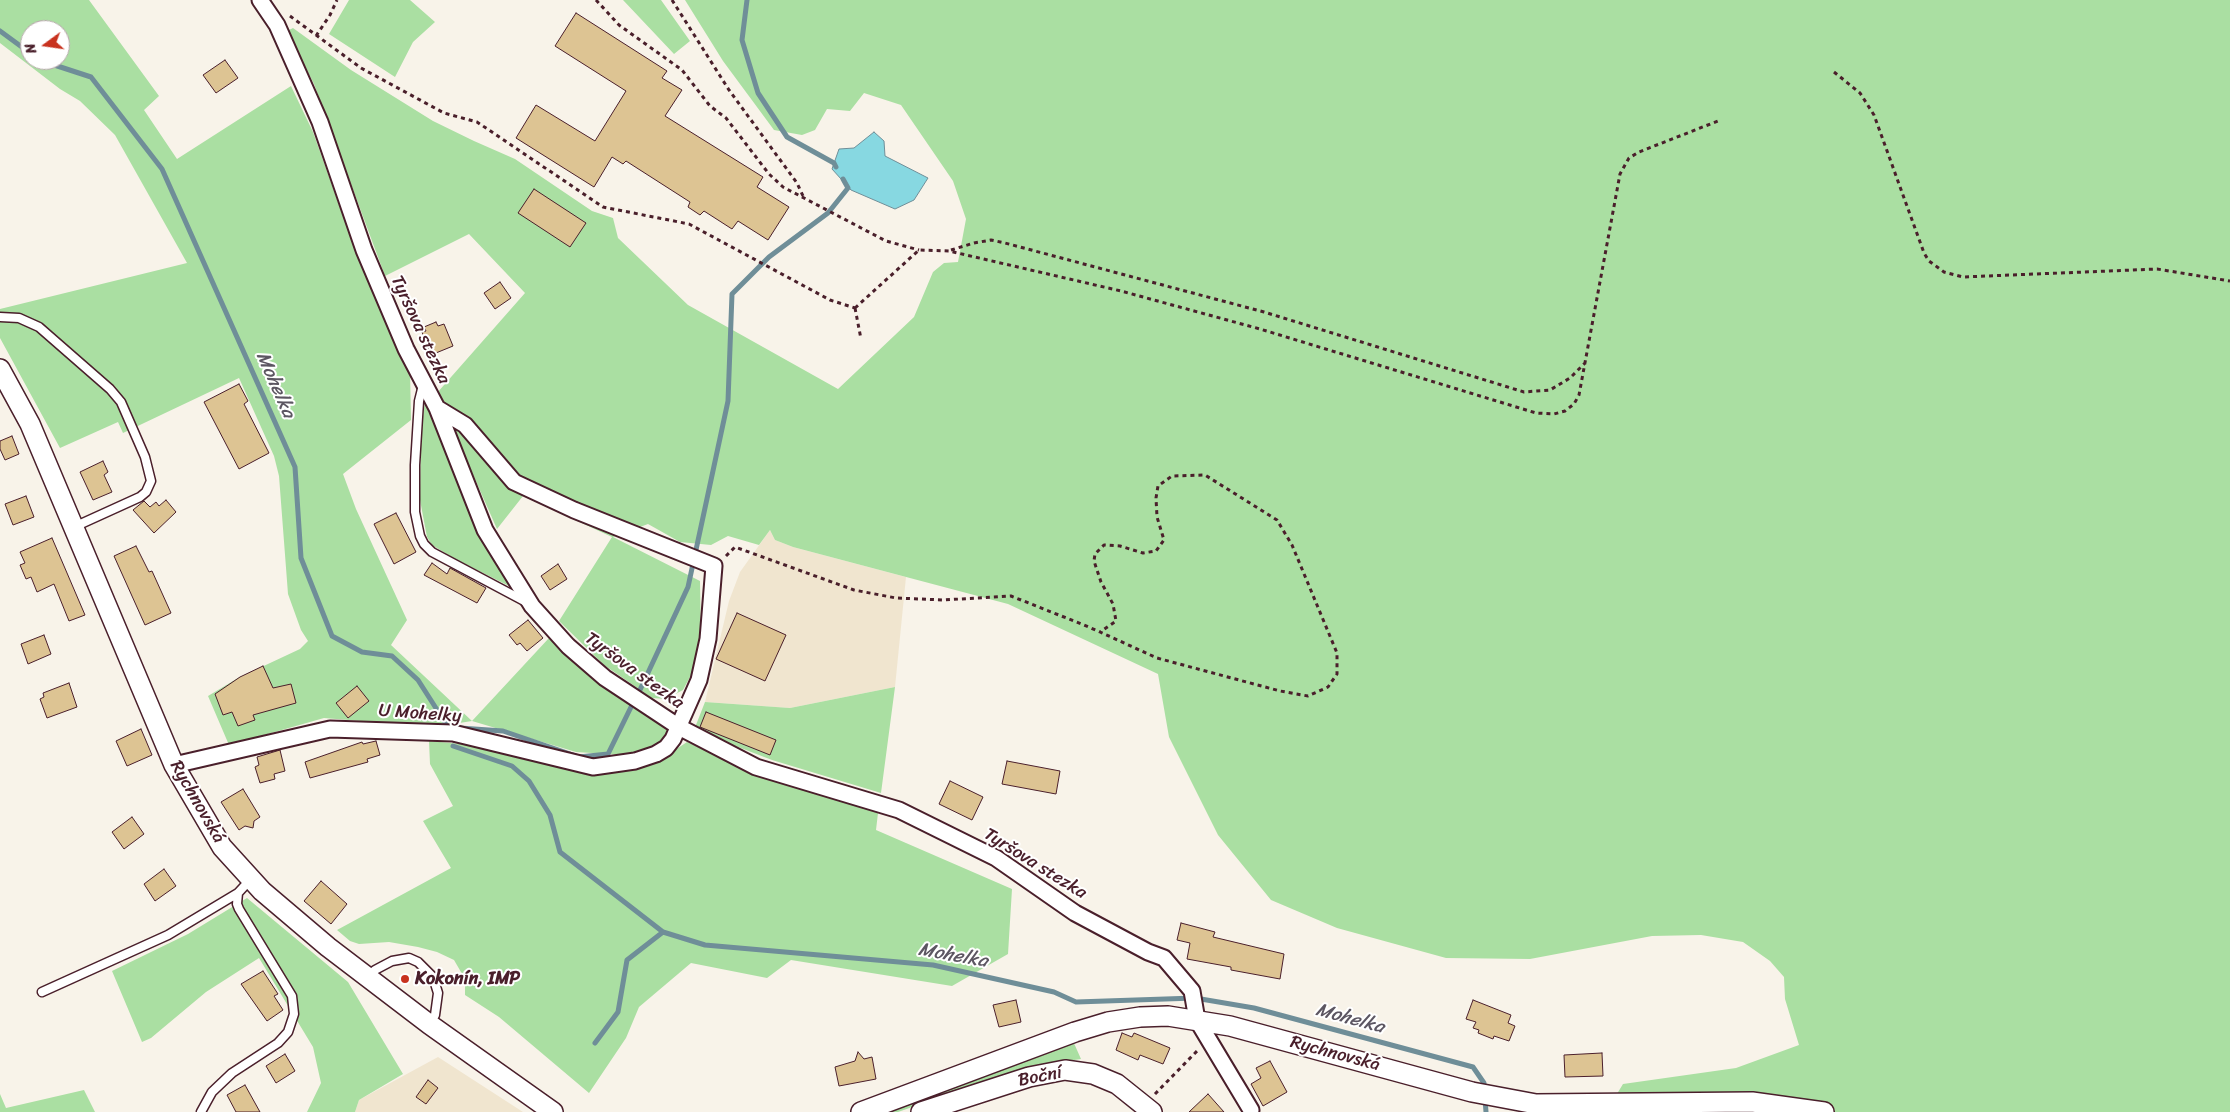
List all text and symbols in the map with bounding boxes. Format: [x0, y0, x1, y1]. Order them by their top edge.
north arrow [20, 20, 70, 70]
text: N [18, 41, 44, 56]
street label: Tyršova stezka [385, 272, 455, 388]
water label: Mohelka [250, 348, 300, 422]
street label: Tyršova stezka [580, 628, 688, 714]
street label: U Mohelky [378, 700, 462, 728]
street label: Rychnovská [165, 757, 229, 847]
street label: Tyršova stezka [980, 824, 1090, 904]
water label: Mohelka [917, 939, 989, 973]
place label: Kokonín, IMP [415, 968, 520, 990]
marker: Kokonín, IMP [399, 973, 411, 985]
water label: Mohelka [1313, 999, 1387, 1039]
street label: Rychnovská [1288, 1032, 1382, 1076]
street label: Boční [1016, 1062, 1064, 1092]

